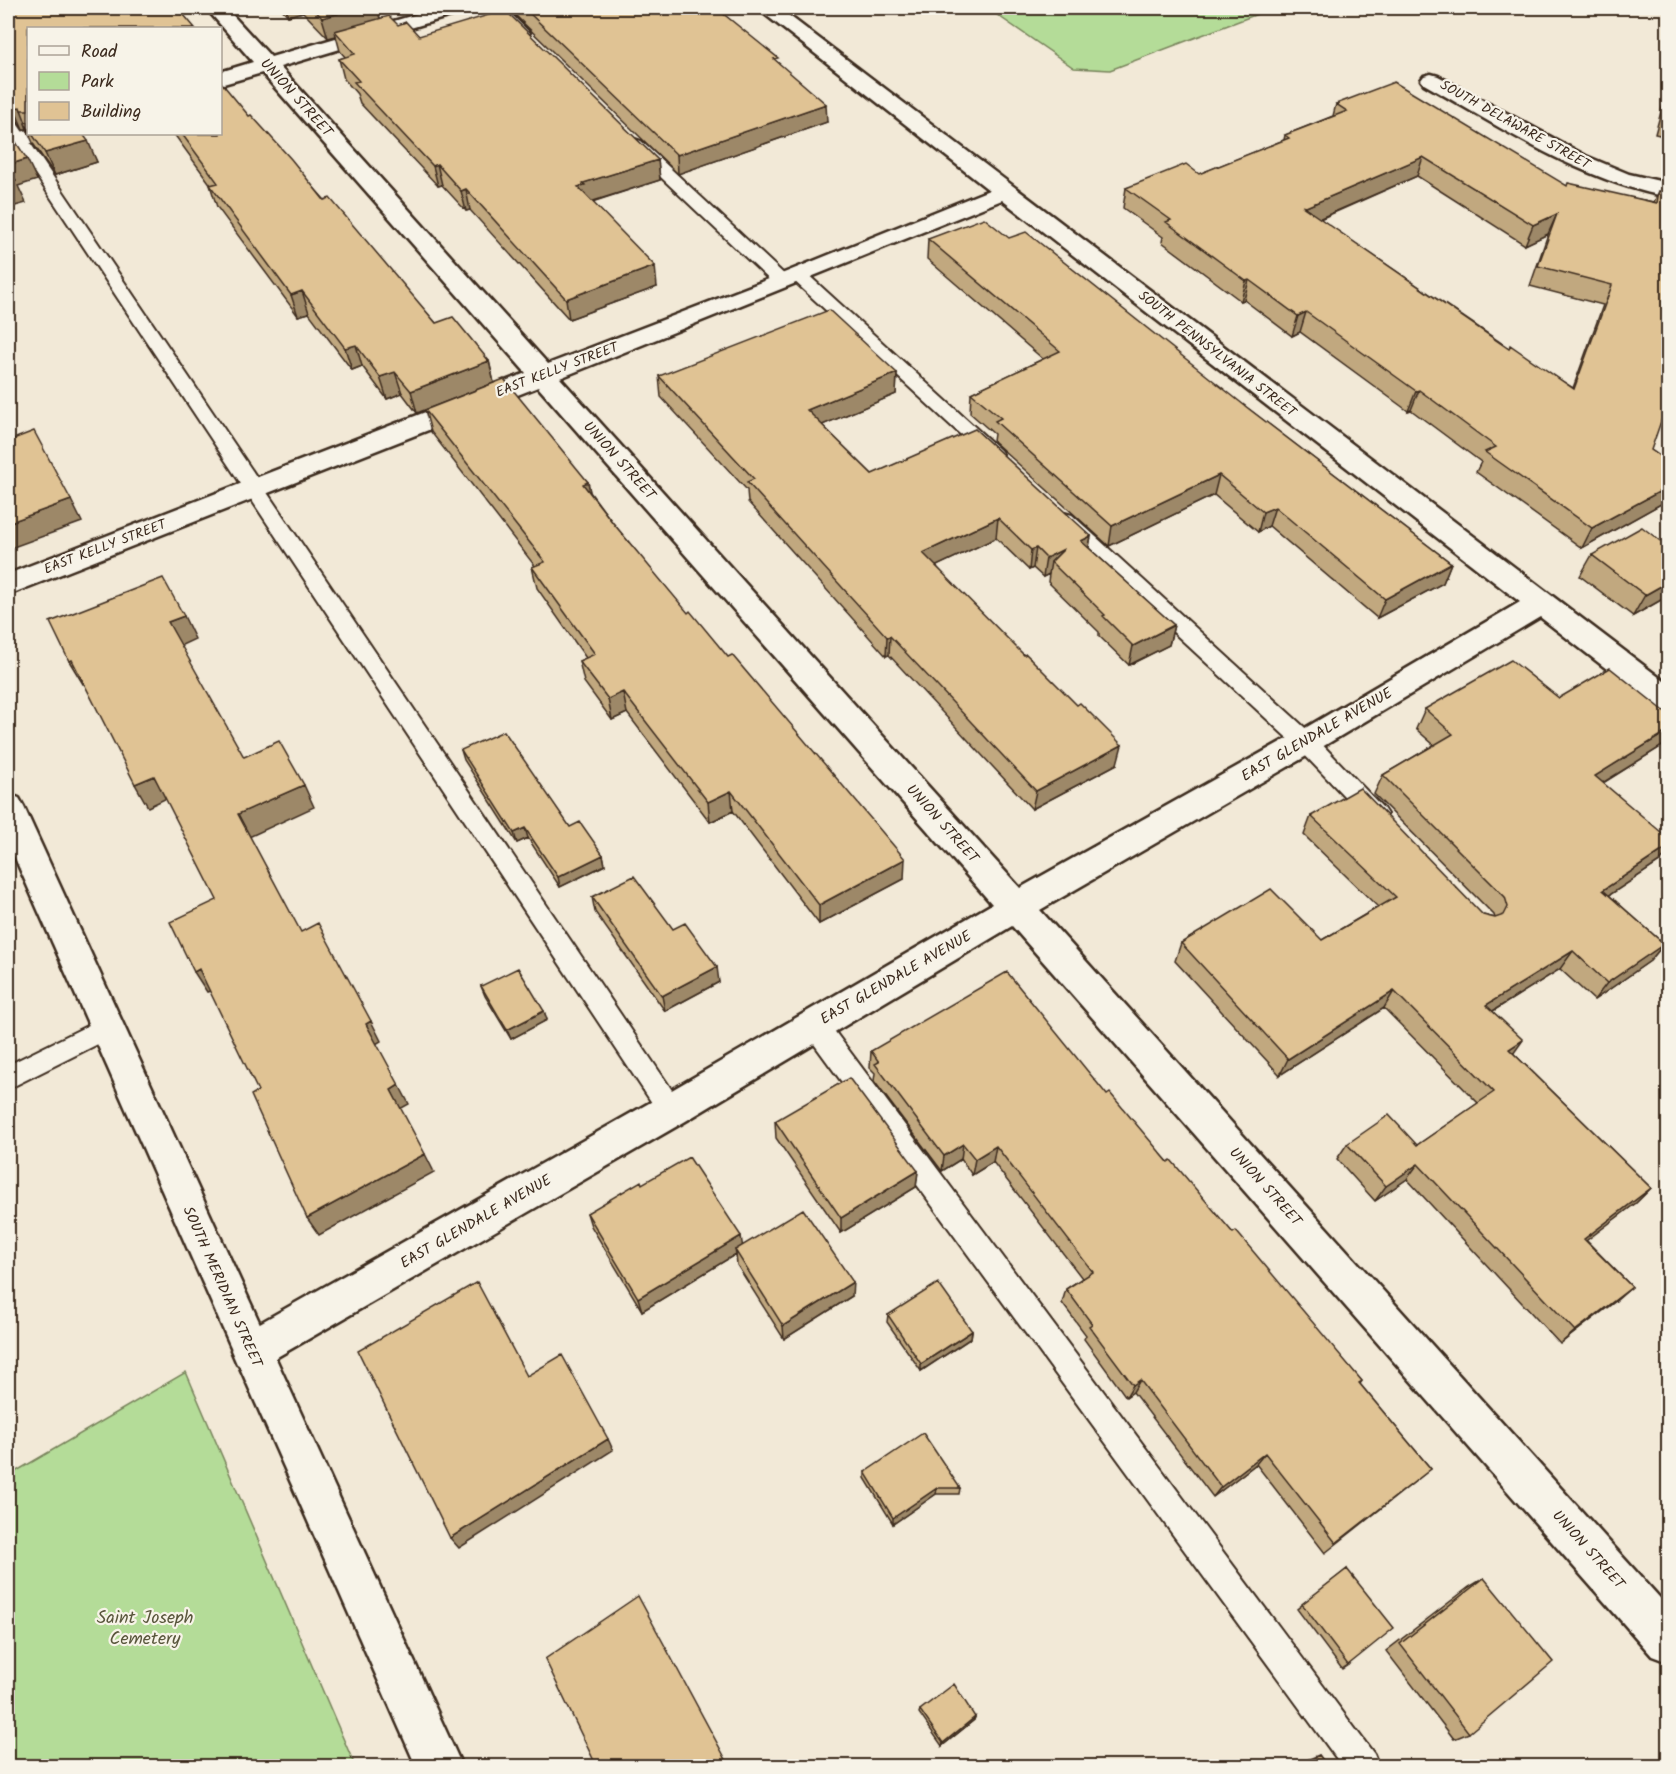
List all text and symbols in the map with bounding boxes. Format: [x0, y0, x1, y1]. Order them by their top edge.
legend [27, 27, 222, 135]
text: Road [81, 38, 118, 67]
street label: UNION STREET [254, 53, 340, 144]
text: Park [81, 68, 114, 97]
street label: SOUTH DELAWARE STREET [1436, 74, 1595, 176]
text: Building [81, 98, 141, 127]
street label: SOUTH PENNSYLVANIA STREET [1133, 285, 1302, 424]
street label: EAST KELLY STREET [493, 336, 623, 403]
street label: UNION STREET [577, 416, 663, 507]
street label: EAST KELLY STREET [41, 513, 171, 580]
street label: EAST GLENDALE AVENUE [1237, 681, 1398, 788]
street label: UNION STREET [900, 779, 986, 870]
street label: EAST GLENDALE AVENUE [816, 924, 977, 1031]
street label: UNION STREET [1223, 1142, 1309, 1233]
street label: EAST GLENDALE AVENUE [396, 1168, 557, 1275]
street label: SOUTH MERIDIAN STREET [176, 1203, 269, 1373]
street label: UNION STREET [1546, 1505, 1632, 1596]
park label: Saint Joseph Cemetery [97, 1604, 193, 1654]

